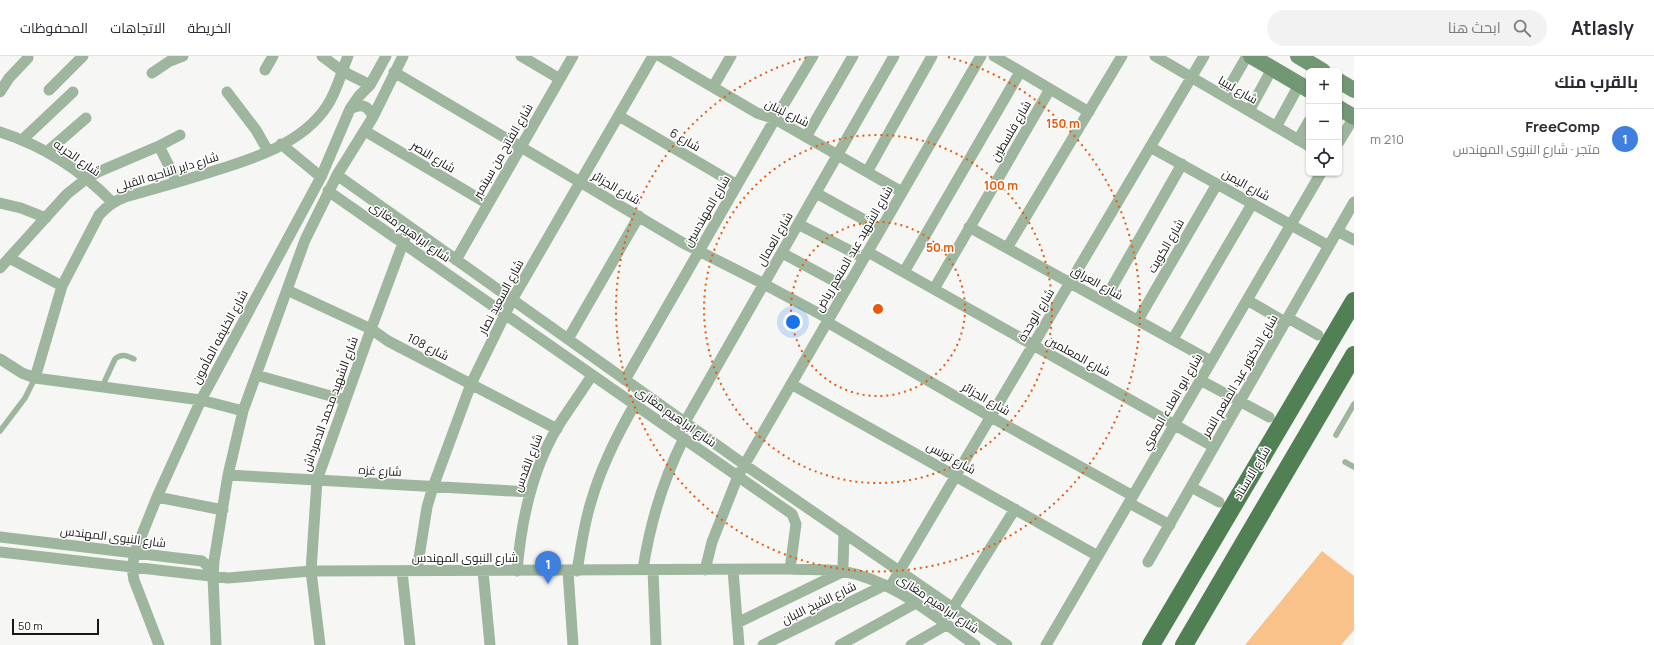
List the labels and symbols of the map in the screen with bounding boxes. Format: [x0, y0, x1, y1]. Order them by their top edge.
street label: شارع ليبيا [1215, 71, 1261, 108]
street label: شارع لبنان [762, 94, 812, 131]
street label: شارع فلسطين [986, 97, 1035, 164]
street label: شارع الفاتح من سبتمبر [468, 100, 537, 202]
text: 150 m [1046, 115, 1080, 132]
street label: شارع 6 [667, 124, 704, 155]
street label: شارع الحريه [50, 135, 104, 180]
street label: شارع النصر [407, 136, 459, 177]
street label: شارع داير الناحيه القبلى [113, 148, 221, 195]
street label: شارع اليمن [1219, 164, 1273, 205]
street label: شارع الجزائر [588, 166, 644, 208]
street label: شارع المهندسين [679, 172, 734, 250]
text: 100 m [984, 177, 1018, 194]
street label: شارع الشهيد عبد المنعم رياض [810, 182, 897, 315]
street label: شارع ابراهيم مغازى [366, 197, 454, 266]
street label: شارع العمال [752, 209, 797, 269]
street label: شارع الكويت [1143, 215, 1188, 276]
text: 50 m [926, 239, 954, 256]
street label: شارع السعيد نصار [473, 256, 527, 338]
street label: شارع العراق [1068, 261, 1126, 304]
street label: شارع الوحدة [1013, 285, 1058, 344]
street label: شارع الخليفه المأمون [188, 287, 252, 387]
centre of rings [871, 302, 885, 316]
street label: شارع الدكتور عبد المنعم النمر [1197, 311, 1282, 441]
your location [783, 312, 803, 332]
street label: شارع 108 [404, 329, 452, 364]
street label: شارع المعلمين [1043, 331, 1114, 380]
street label: شارع الشهيد محمد الدمرداش [297, 334, 362, 474]
street label: شارع ابو العلاء المعري [1137, 350, 1208, 454]
street label: شارع الجزائر [958, 377, 1014, 419]
street label: شارع ابراهيم مغازى [632, 382, 720, 451]
street label: شارع القدس [509, 431, 546, 494]
street label: شارع تونس [924, 437, 979, 478]
street label: شارع الاستاد [1229, 443, 1274, 503]
street label: شارع غزه [358, 461, 402, 480]
street label: شارع النبوى المهندس [59, 522, 167, 551]
street label: شارع النبوى المهندس [412, 549, 518, 566]
pin: 1 [535, 551, 561, 584]
street label: شارع ابراهيم مغازى [894, 570, 983, 637]
street label: شارع الشيخ اللبان [779, 577, 859, 628]
scale bar [12, 617, 99, 636]

